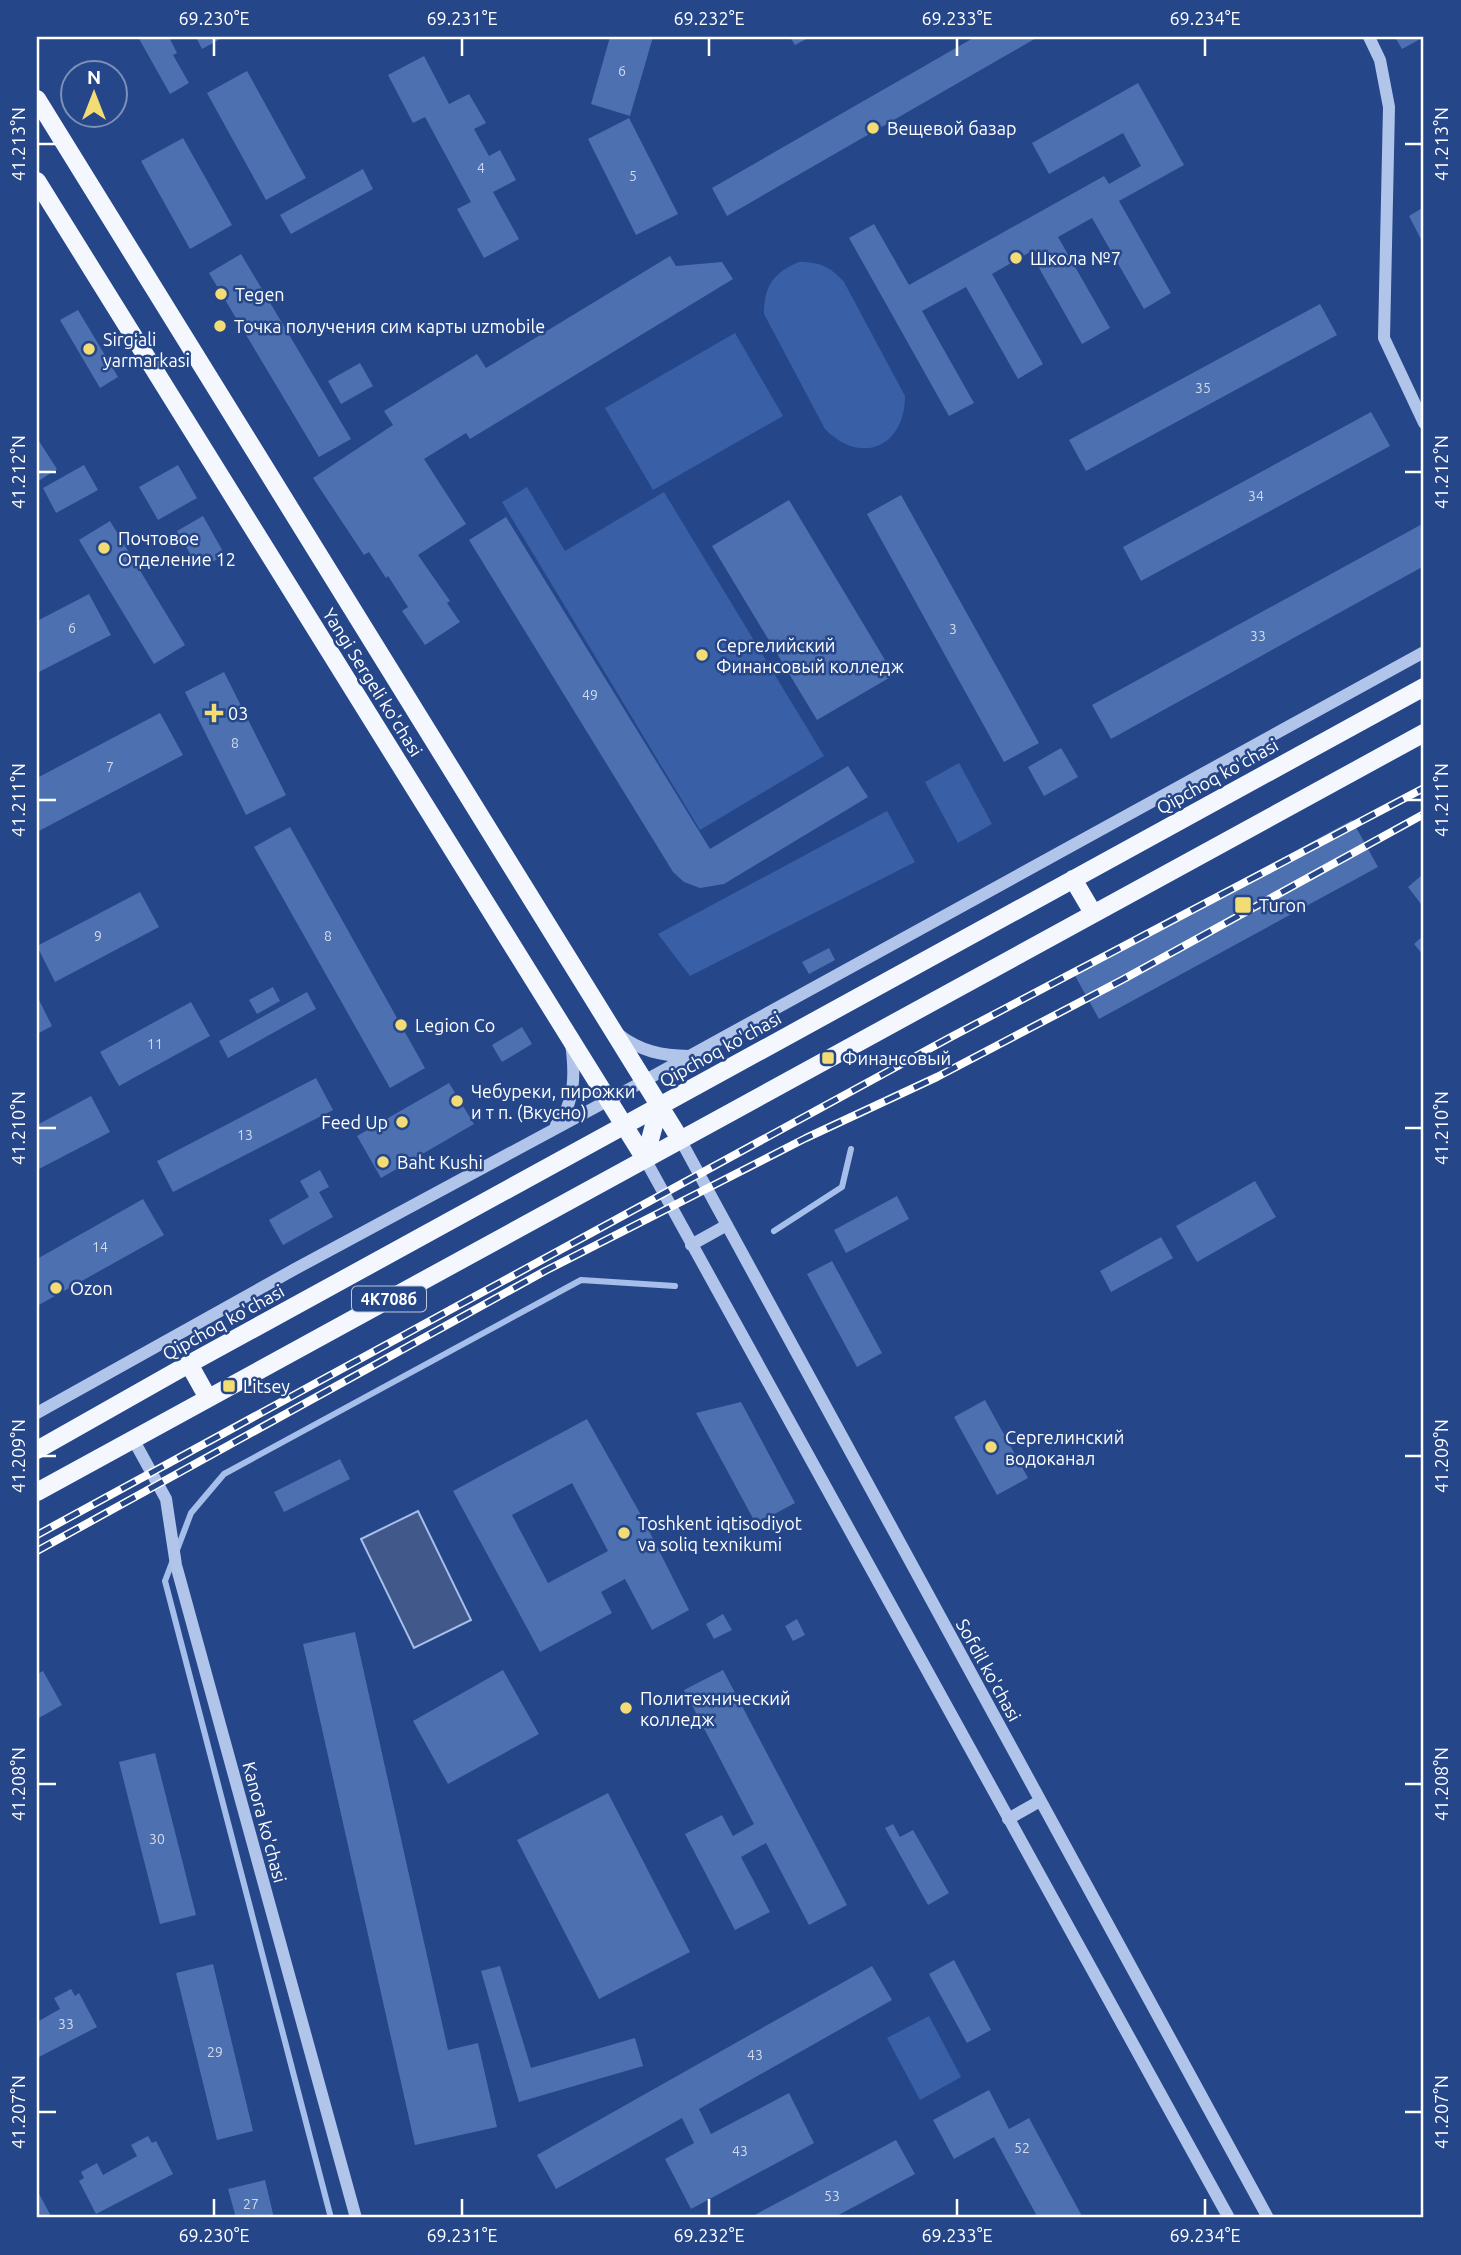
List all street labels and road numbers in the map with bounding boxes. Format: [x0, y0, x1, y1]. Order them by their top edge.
street label: Yangi Sergeli ko'chasi [319, 604, 427, 760]
street label: Qipchoq ko'chasi [1153, 734, 1282, 819]
street label: Qipchoq ko'chasi [656, 1007, 785, 1092]
street label: Qipchoq ko'chasi [159, 1280, 288, 1365]
road number: 4К708б [352, 1287, 426, 1312]
street label: Sofdil ko'chasi [953, 1615, 1025, 1725]
street label: Kanora ko'chasi [239, 1759, 291, 1885]

